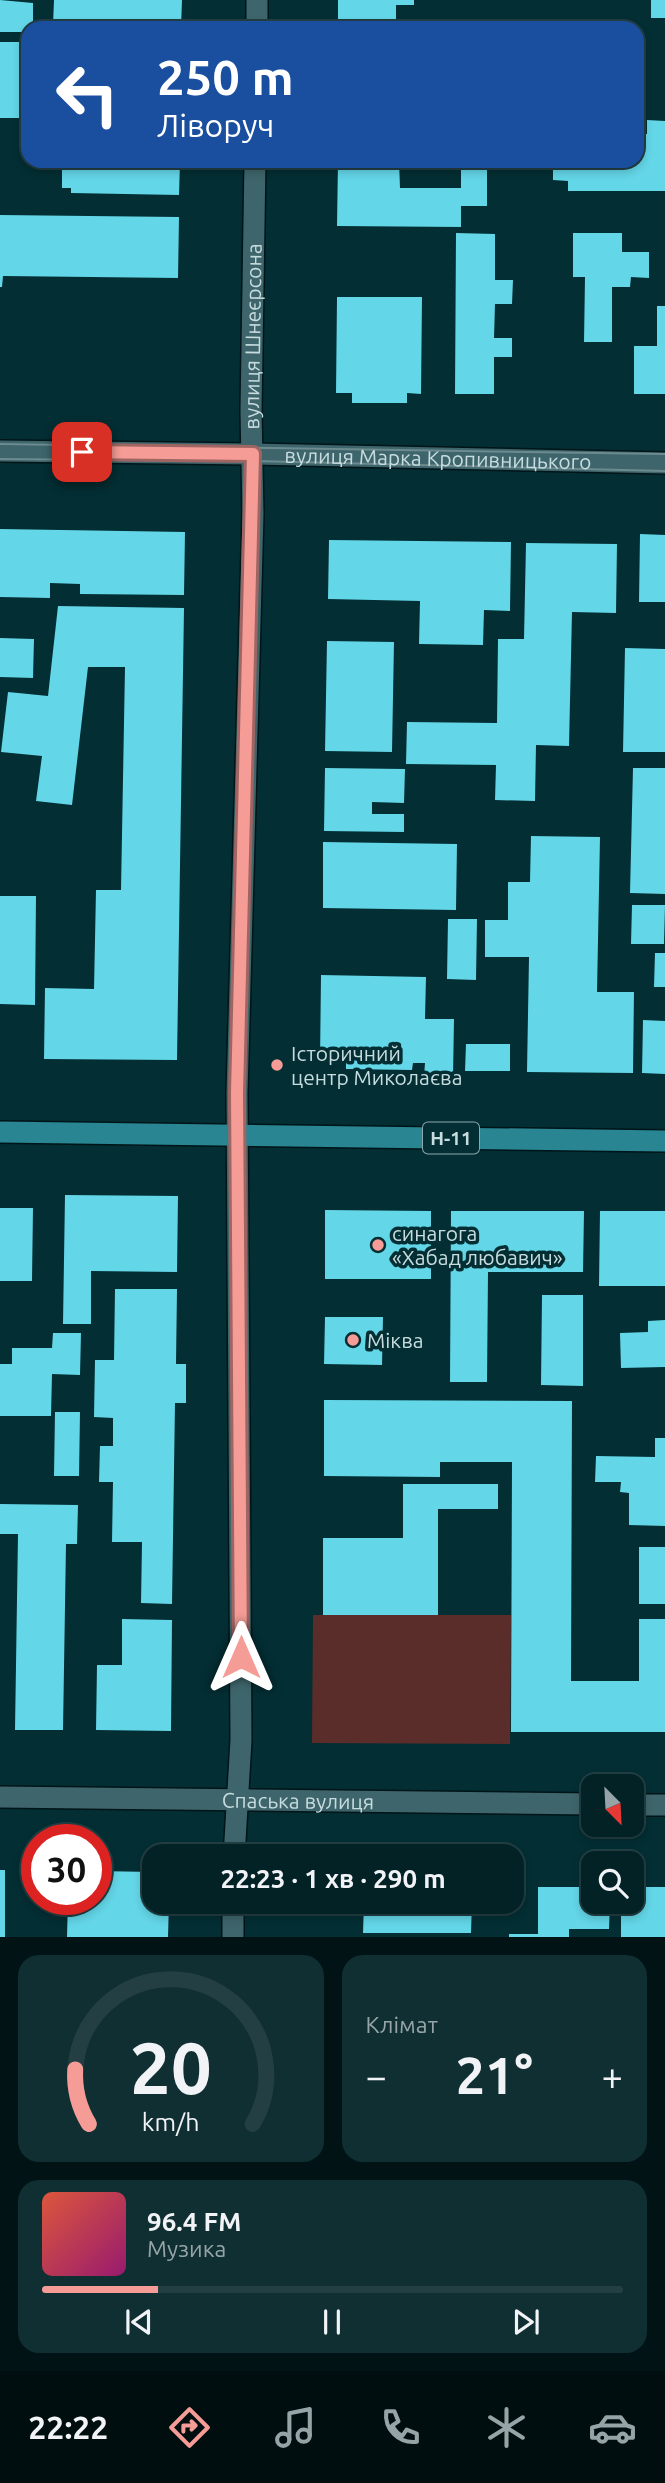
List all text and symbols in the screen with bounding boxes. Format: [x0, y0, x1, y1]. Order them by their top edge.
icon: left [42, 49, 133, 140]
text: 250 m [157, 49, 294, 104]
text: Ліворуч [157, 107, 274, 143]
street label: вулиця Шнеєрсона [239, 243, 266, 430]
pin [52, 422, 112, 482]
icon: arrive [63, 433, 101, 471]
street label: вулиця Марка Кропивницького [284, 443, 592, 473]
place label: Історичний центр Миколаєва [291, 1041, 462, 1089]
marker: Історичний центр Миколаєва [269, 1057, 285, 1073]
road number: Н-11 [423, 1122, 479, 1154]
place label: синагога «Хабад любавич» [392, 1221, 563, 1269]
marker: синагога «Хабад любавич» [370, 1237, 386, 1253]
place label: Міква [367, 1328, 424, 1352]
marker: Міква [345, 1332, 361, 1348]
position arrow [204, 1620, 278, 1694]
north arrow [581, 1774, 644, 1838]
map controls [581, 1774, 644, 1914]
street label: Спаська вулиця [222, 1788, 374, 1813]
speed limit sign: 30 [21, 1824, 112, 1915]
button: search [581, 1851, 644, 1914]
text: 22:23 · 1 хв · 290 m [220, 1864, 446, 1893]
text: Клімат [366, 2012, 438, 2037]
text: 20 [130, 2027, 212, 2109]
text: 21° [456, 2046, 533, 2104]
text: − [366, 2055, 387, 2097]
text: + [602, 2055, 623, 2097]
text: km/h [142, 2108, 200, 2136]
text: 96.4 FM [147, 2207, 241, 2236]
text: Музика [147, 2236, 226, 2261]
icon: previous [120, 2303, 158, 2341]
icon: pause [313, 2303, 351, 2341]
icon: next [507, 2303, 545, 2341]
icon: directions [165, 2403, 214, 2452]
icon: music [271, 2403, 320, 2452]
icon: phone [376, 2403, 425, 2452]
icon: climate [482, 2403, 531, 2452]
icon: car [588, 2403, 637, 2452]
text: 22:22 [28, 2409, 108, 2445]

